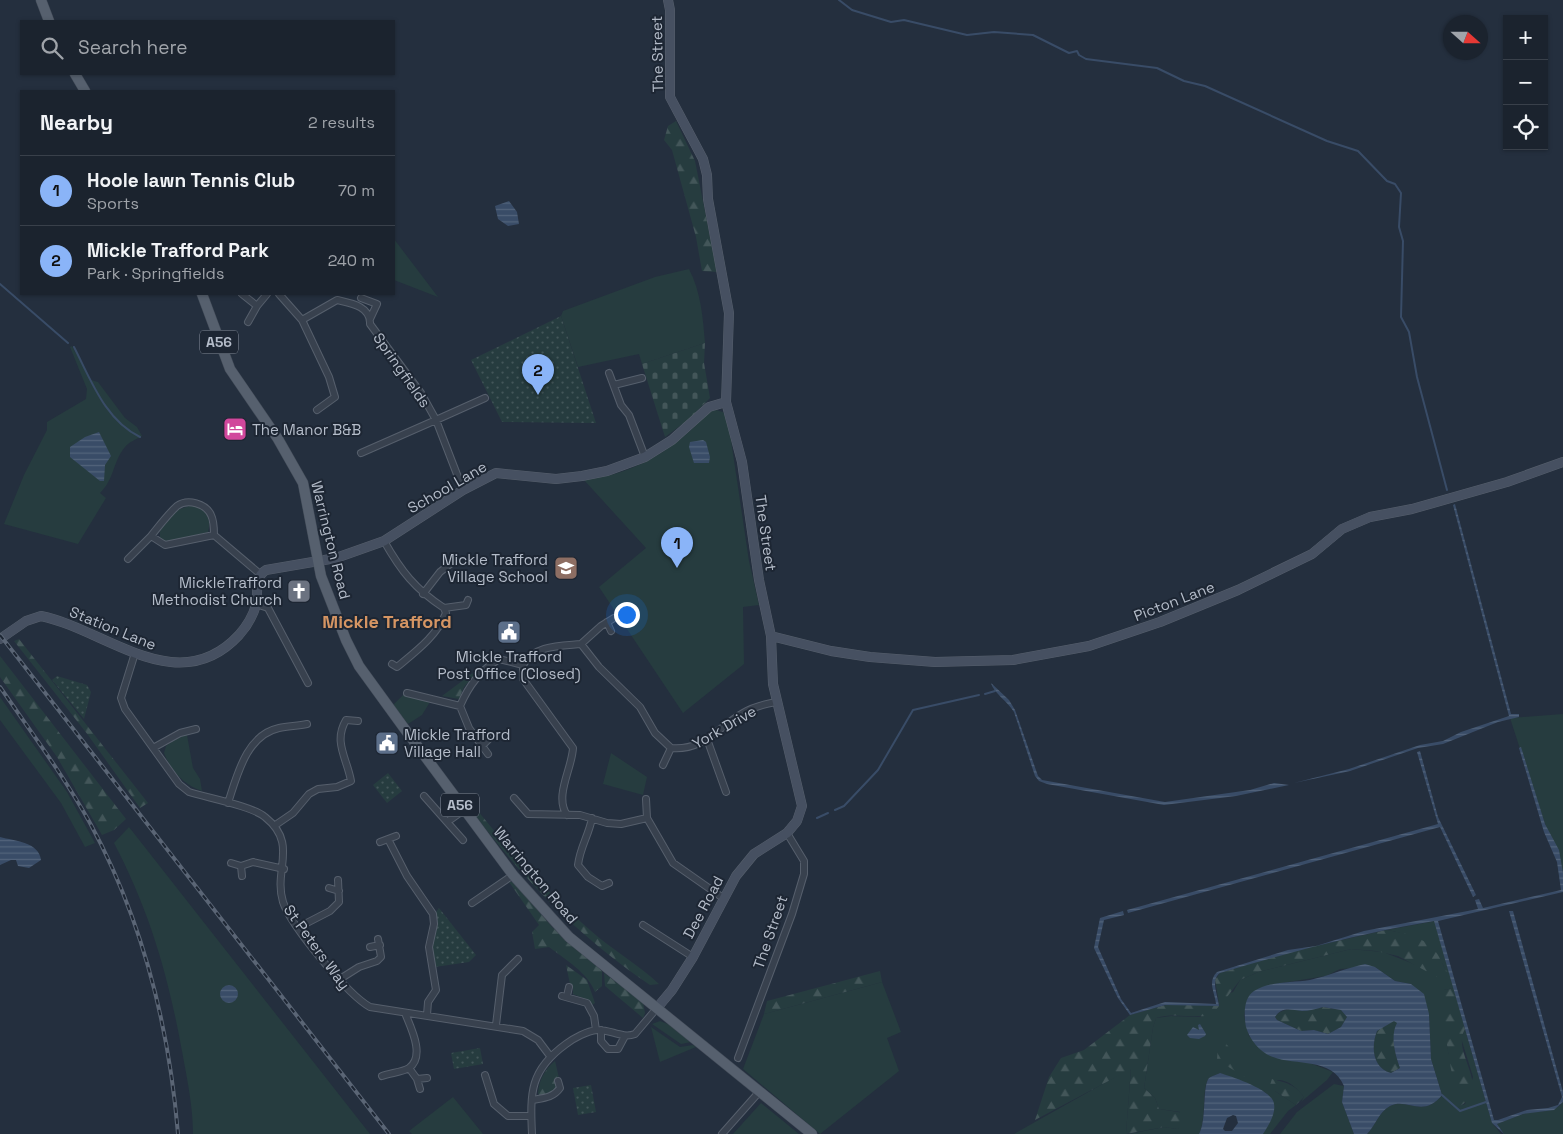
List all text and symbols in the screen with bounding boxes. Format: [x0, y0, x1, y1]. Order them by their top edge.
street label: The Street [647, 15, 667, 92]
north arrow [1443, 15, 1488, 60]
map controls [1503, 15, 1548, 150]
button: + [1503, 15, 1548, 60]
search box [20, 20, 395, 75]
icon: search [38, 34, 66, 62]
text: Search here [78, 35, 188, 60]
button: − [1503, 60, 1548, 105]
button: locate [1503, 105, 1548, 150]
text: Nearby [40, 109, 113, 136]
text: 2 results [308, 112, 375, 133]
text: Hoole lawn Tennis Club [87, 168, 295, 193]
text: 1 [52, 180, 60, 201]
text: 70 m [338, 180, 375, 201]
text: Sports [87, 193, 139, 214]
text: Mickle Trafford Park [87, 238, 269, 263]
text: 2 [51, 250, 61, 271]
text: 240 m [328, 250, 375, 271]
text: Park · Springfields [87, 263, 224, 284]
street label: Springfields [369, 329, 435, 411]
road number: A56 [200, 331, 238, 354]
pin: 2 [522, 354, 554, 395]
hotel icon: The Manor B&B [222, 416, 248, 442]
place label: The Manor B&B [252, 420, 361, 439]
street label: School Lane [404, 457, 490, 517]
street label: Warrington Road [307, 479, 355, 601]
street label: The Street [751, 494, 781, 572]
pin: 1 [661, 527, 693, 568]
place label: Mickle Trafford Village School [442, 550, 548, 586]
school or university icon: Mickle Trafford Village School [553, 555, 579, 581]
place label: MickleTrafford Methodist Church [152, 573, 282, 609]
street label: Picton Lane [1131, 577, 1217, 625]
church icon: MickleTrafford Methodist Church [286, 578, 312, 604]
street label: Station Lane [67, 602, 159, 654]
your location [614, 602, 640, 628]
district label: Mickle Trafford [322, 610, 452, 633]
public building icon: Mickle Trafford Post Office (Closed) [496, 619, 522, 645]
place label: Mickle Trafford Post Office (Closed) [437, 647, 581, 684]
street label: York Drive [689, 701, 759, 753]
place label: Mickle Trafford Village Hall [404, 725, 510, 761]
public building icon: Mickle Trafford Village Hall [374, 730, 400, 756]
road number: A56 [441, 794, 479, 816]
street label: Warrington Road [490, 822, 582, 928]
street label: Dee Road [679, 872, 727, 942]
street label: The Street [749, 893, 791, 971]
street label: St Peters Way [280, 901, 354, 993]

